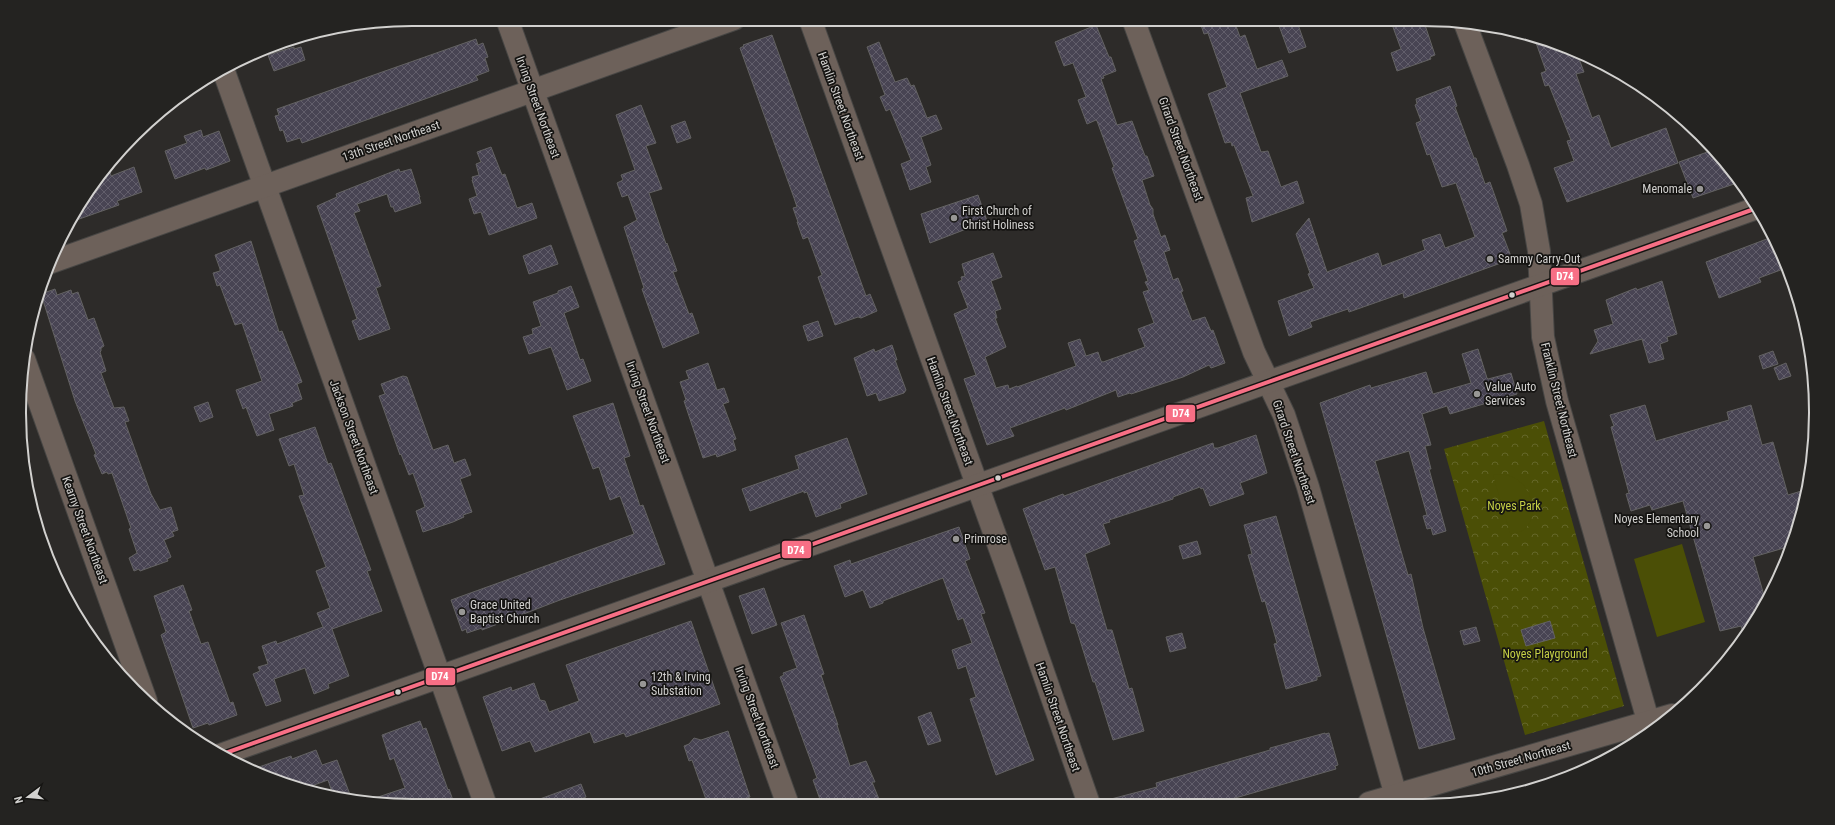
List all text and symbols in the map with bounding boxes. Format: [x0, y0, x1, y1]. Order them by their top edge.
street label: Hamlin Street Northeast [815, 50, 867, 163]
street label: Irving Street Northeast [513, 54, 563, 160]
street label: Girard Street Northeast [1156, 95, 1206, 203]
street label: 13th Street Northeast [341, 118, 442, 164]
place label: Menomale [1642, 182, 1692, 196]
marker: Menomale [1695, 184, 1705, 194]
place label: First Church of Christ Holiness [962, 204, 1034, 232]
marker: First Church of Christ Holiness [949, 213, 959, 223]
place label: Sammy Carry-Out [1498, 252, 1581, 266]
marker: Sammy Carry-Out [1485, 254, 1495, 264]
line badge: D74 [1550, 267, 1580, 286]
text: D74 [1556, 270, 1574, 283]
unlabelled marker [1507, 290, 1517, 300]
street label: Franklin Street Northeast [1538, 341, 1580, 459]
street label: Hamlin Street Northeast [924, 355, 976, 468]
street label: Irving Street Northeast [623, 359, 673, 465]
street label: Jackson Street Northeast [327, 378, 381, 496]
place label: Value Auto Services [1485, 380, 1536, 408]
marker: Value Auto Services [1472, 389, 1482, 399]
street label: Girard Street Northeast [1270, 398, 1319, 506]
line badge: D74 [1165, 404, 1196, 423]
text: D74 [1172, 407, 1190, 420]
unlabelled marker [993, 473, 1003, 483]
street label: Kearny Street Northeast [59, 475, 111, 586]
park label: Noyes Park [1487, 499, 1541, 513]
place label: Noyes Elementary School [1614, 512, 1699, 540]
marker: Noyes Elementary School [1702, 521, 1712, 531]
place label: Primrose [964, 532, 1007, 546]
marker: Primrose [951, 534, 961, 544]
line badge: D74 [781, 540, 812, 559]
text: D74 [787, 544, 805, 557]
place label: Grace United Baptist Church [470, 598, 540, 626]
marker: Grace United Baptist Church [457, 607, 467, 617]
park label: Noyes Playground [1502, 647, 1588, 661]
street label: Hamlin Street Northeast [1033, 661, 1083, 774]
street label: Irving Street Northeast [732, 664, 782, 770]
line badge: D74 [425, 667, 456, 686]
text: D74 [431, 670, 449, 683]
place label: 12th & Irving Substation [651, 670, 711, 698]
marker: 12th & Irving Substation [638, 679, 648, 689]
unlabelled marker [393, 687, 403, 697]
street label: 10th Street Northeast [1470, 738, 1572, 780]
north arrow [8, 777, 48, 817]
text: N [12, 794, 26, 805]

